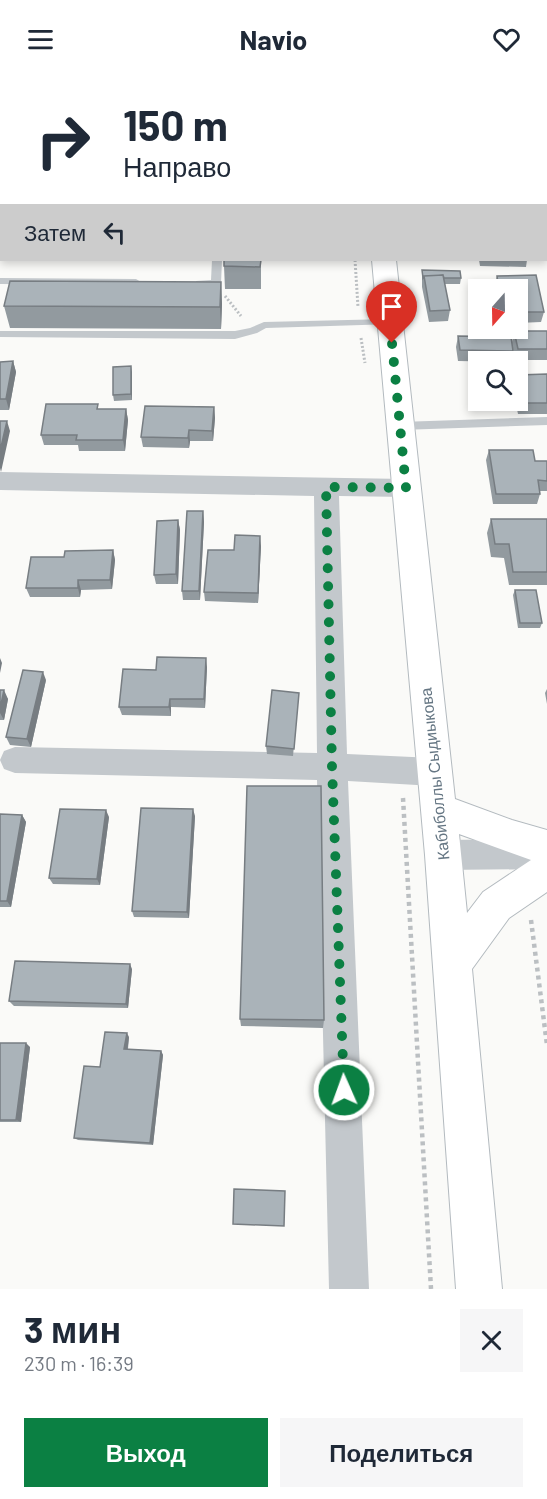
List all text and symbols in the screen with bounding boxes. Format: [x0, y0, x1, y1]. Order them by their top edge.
icon: menu [24, 23, 57, 56]
text: Navio [240, 23, 307, 55]
icon: heart [490, 23, 523, 56]
text: 150 m [123, 99, 228, 149]
icon: right [24, 102, 102, 180]
text: Направо [123, 150, 231, 182]
icon: left [98, 216, 131, 249]
text: Затем [24, 219, 86, 245]
north arrow [468, 279, 528, 339]
map controls [468, 279, 528, 411]
pin [366, 281, 417, 343]
icon: arrive [375, 290, 408, 323]
button: search [468, 351, 528, 411]
street label: Кабиболлы Сыдиыкова [415, 687, 453, 861]
position arrow [312, 1058, 376, 1122]
text: 3 мин [24, 1307, 121, 1350]
button: close [460, 1309, 523, 1372]
text: 230 m · 16:39 [24, 1351, 134, 1375]
button: Выход [24, 1418, 268, 1487]
button: Поделиться [280, 1418, 523, 1487]

